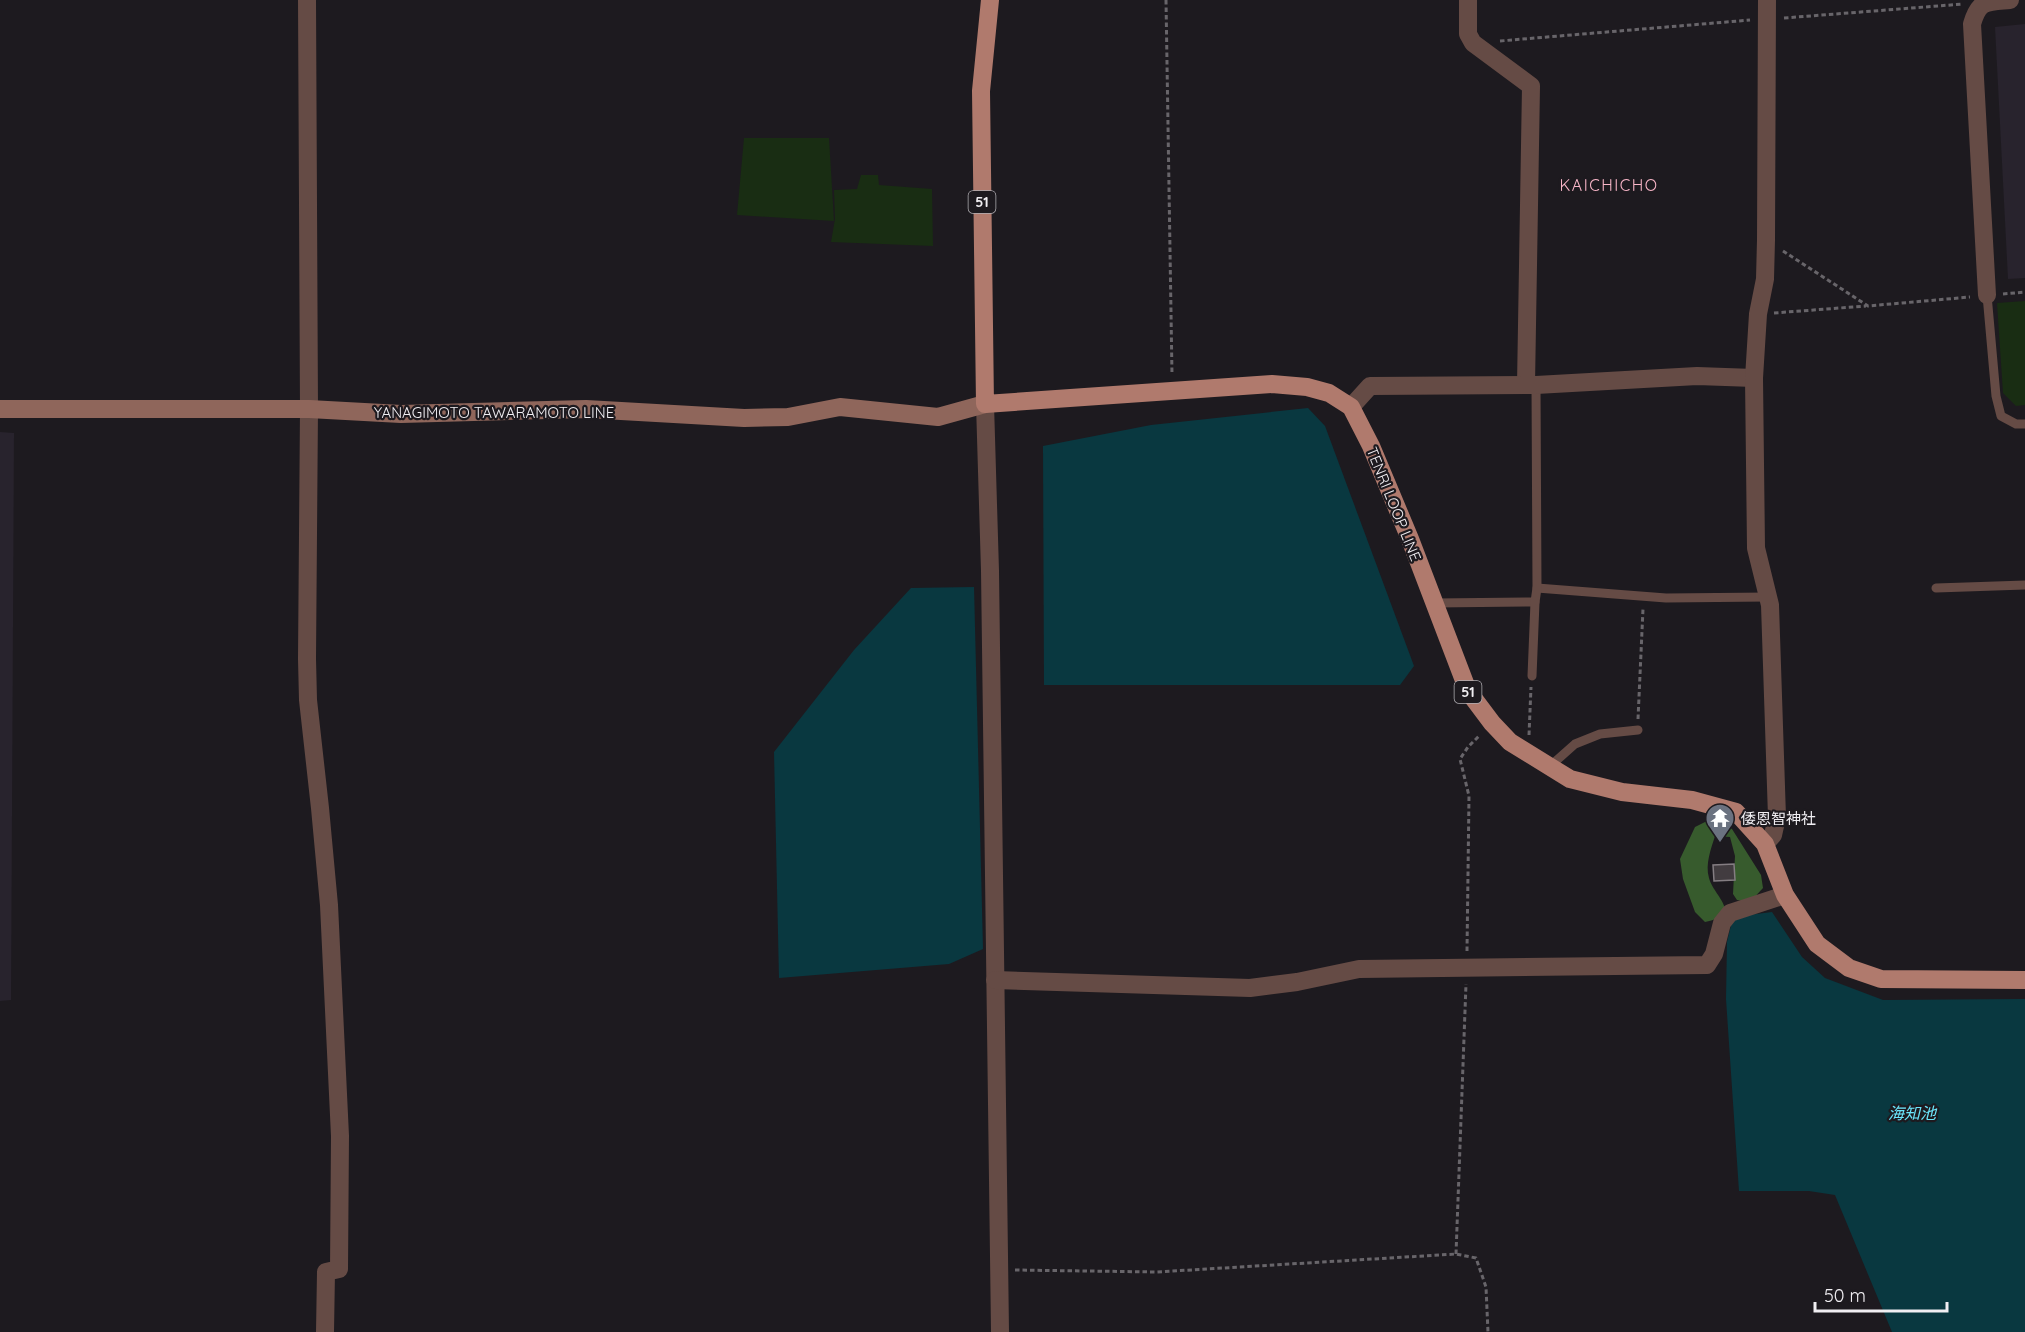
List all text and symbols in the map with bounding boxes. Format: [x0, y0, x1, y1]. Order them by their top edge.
district label: KAICHICHO [1560, 175, 1658, 195]
road number: 51 [968, 191, 996, 213]
street label: YANAGIMOTO TAWARAMOTO LINE [374, 403, 614, 422]
street label: TENRI LOOP LINE [1362, 444, 1426, 564]
road number: 51 [1454, 681, 1482, 703]
temple icon: 倭恩智神社 [1704, 802, 1736, 844]
place label: 倭恩智神社 [1741, 809, 1816, 828]
water label: 海知池 [1888, 1103, 1938, 1123]
scale bar [1815, 1275, 1947, 1313]
text: 50 m [1824, 1284, 1866, 1307]

